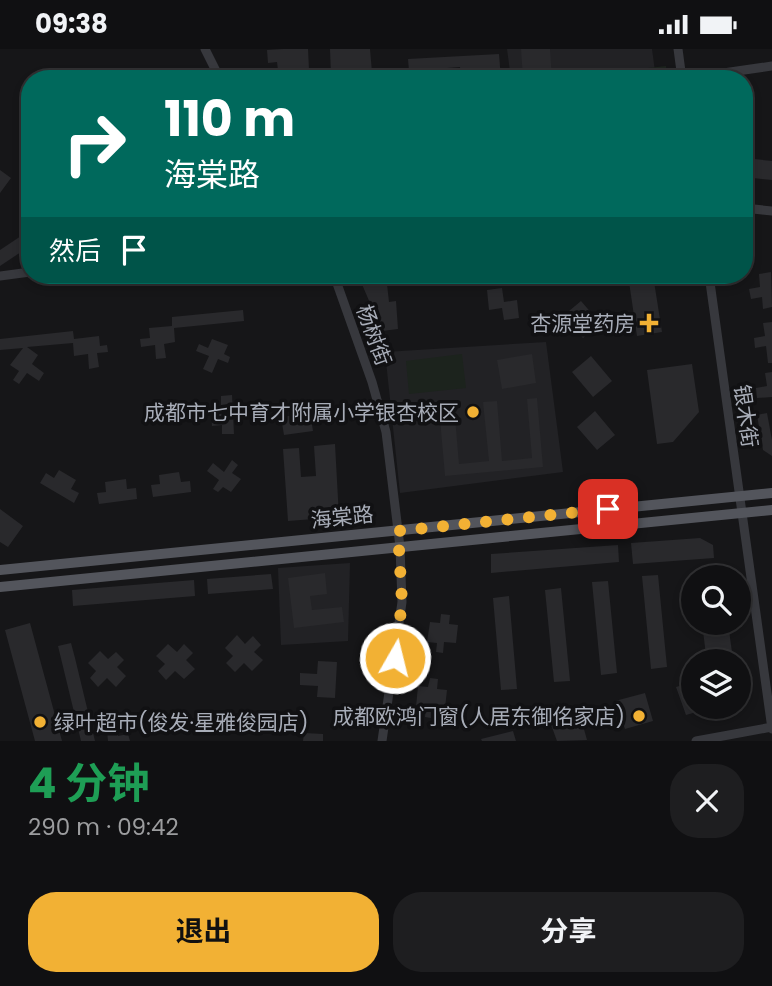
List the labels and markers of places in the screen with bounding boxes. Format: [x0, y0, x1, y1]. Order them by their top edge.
place label: 杏源堂药房 [530, 309, 635, 338]
marker: 杏源堂药房 [641, 315, 657, 331]
place label: 成都市七中育才附属小学银杏校区 [144, 398, 459, 427]
marker: 成都市七中育才附属小学银杏校区 [465, 404, 481, 420]
pin [578, 479, 638, 539]
place label: 成都欧鸿门窗(人居东御佲家店) [333, 702, 625, 731]
place label: 绿叶超市(俊发·星雅俊园店) [54, 708, 309, 737]
marker: 成都欧鸿门窗(人居东御佲家店) [631, 708, 647, 724]
marker: 绿叶超市(俊发·星雅俊园店) [32, 714, 48, 730]

